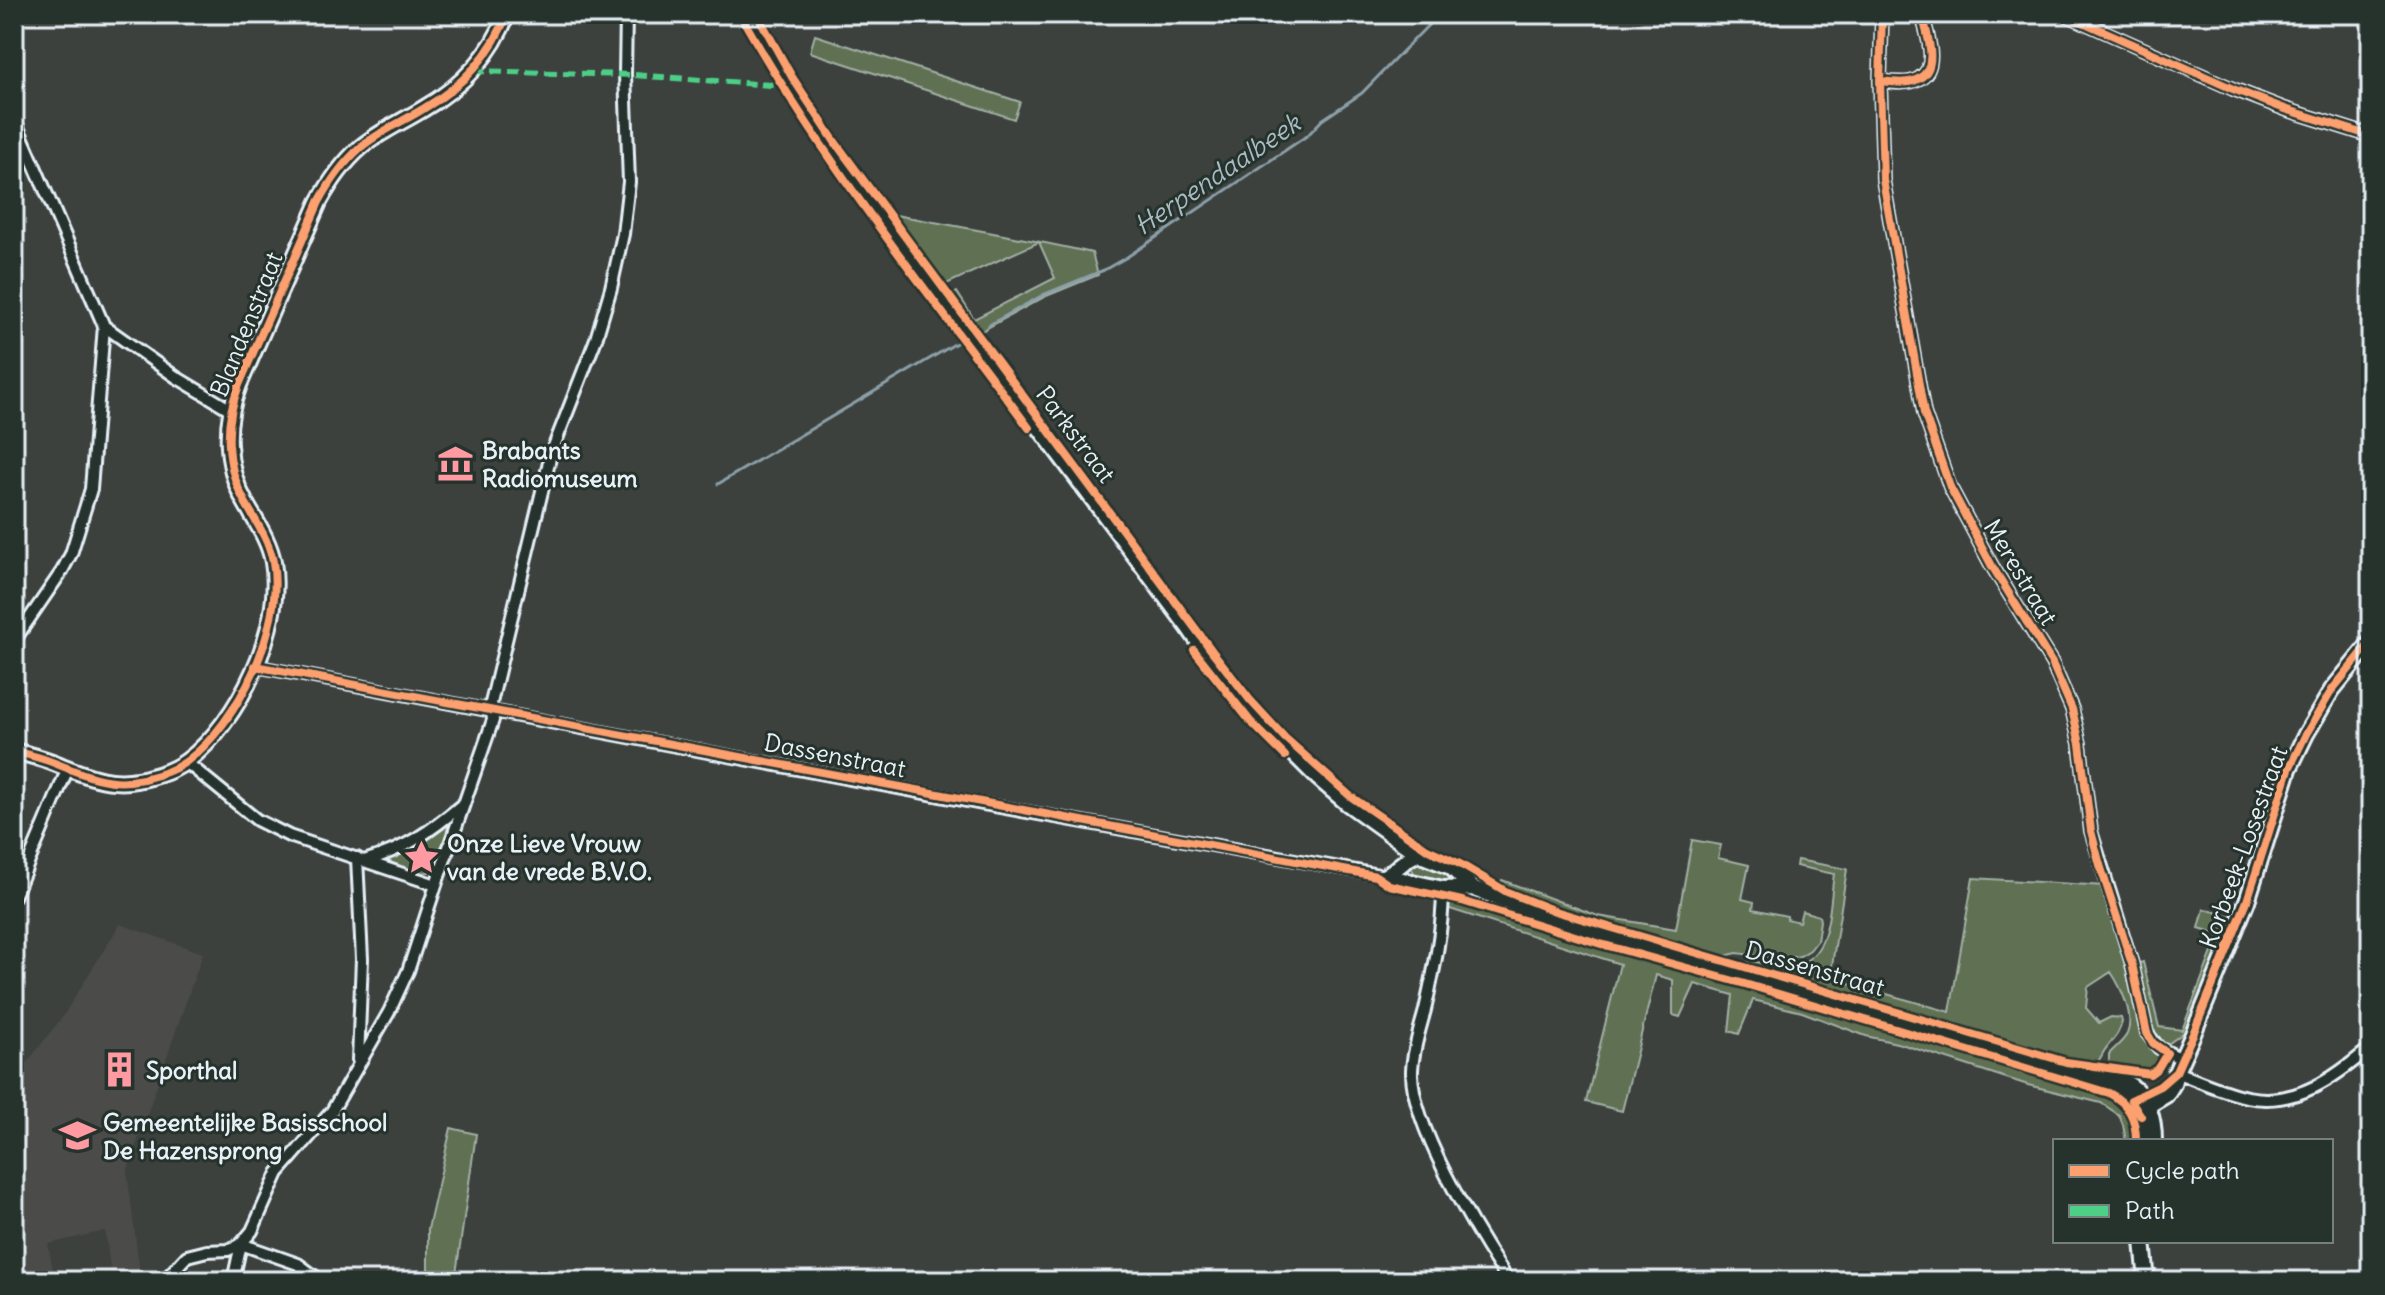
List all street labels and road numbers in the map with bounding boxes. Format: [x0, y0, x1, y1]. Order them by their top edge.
street label: Blandenstraat [203, 247, 289, 401]
street label: Parkstraat [1030, 380, 1122, 488]
street label: Merestraat [1978, 514, 2064, 630]
street label: Dassenstraat [762, 727, 908, 783]
street label: Korbeek-Losestraat [2192, 742, 2294, 952]
street label: Dassenstraat [1742, 934, 1888, 1002]

